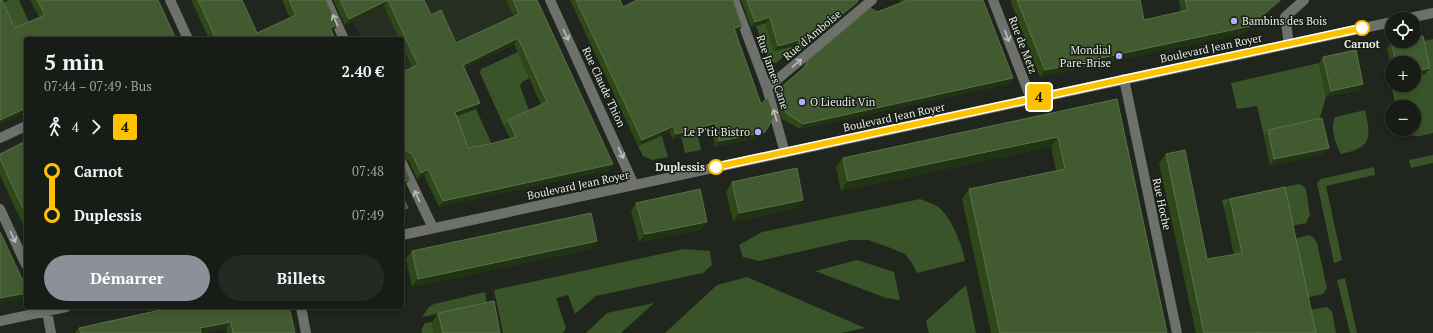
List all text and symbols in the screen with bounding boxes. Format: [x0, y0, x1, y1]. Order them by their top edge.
street label: Rue d'Amboise [780, 6, 844, 63]
map controls [1385, 12, 1421, 136]
button: locate [1385, 12, 1421, 48]
one-way arrow [331, 14, 338, 26]
street label: Rue de Metz [1006, 14, 1040, 76]
place label: Bambins des Bois [1242, 14, 1327, 28]
marker: Bambins des Bois [1229, 16, 1239, 26]
marker: Carnot [1354, 20, 1370, 36]
one-way arrow [563, 29, 571, 41]
one-way arrow [1004, 30, 1011, 42]
street label: Boulevard Jean Royer [1159, 30, 1264, 66]
street label: Rue James Cane [754, 33, 792, 112]
place label: Carnot [1344, 37, 1381, 51]
place label: Mondial Pare-Brise [1060, 43, 1111, 70]
street label: Rue Claude Thion [579, 44, 629, 130]
text: 5 min [44, 47, 104, 76]
marker: Mondial Pare-Brise [1114, 51, 1124, 61]
button: + [1385, 56, 1421, 92]
one-way arrow [792, 59, 802, 68]
text: 2.40 € [342, 61, 384, 81]
text: 07:44 – 07:49 · Bus [44, 77, 152, 95]
line badge: 4 [1026, 84, 1052, 110]
text: 4 [1035, 87, 1043, 106]
place label: O Lieudit Vin [810, 95, 876, 109]
marker: O Lieudit Vin [797, 97, 807, 107]
street label: Boulevard Jean Royer [842, 99, 947, 135]
button: − [1385, 100, 1421, 136]
one-way arrow [771, 109, 778, 122]
icon: walk [44, 116, 66, 138]
icon: forward [85, 116, 107, 138]
text: 4 [121, 117, 129, 136]
text: 4 [72, 118, 79, 136]
place label: Le P'tit Bistro [683, 125, 750, 139]
marker: Le P'tit Bistro [753, 127, 763, 137]
one-way arrow [618, 147, 625, 159]
marker: Duplessis [708, 159, 724, 175]
place label: Duplessis [655, 160, 705, 174]
text: Carnot [74, 161, 123, 181]
text: 07:48 [352, 162, 384, 180]
street label: Boulevard Jean Royer [526, 167, 631, 203]
street label: Rue Hoche [1150, 177, 1174, 232]
one-way arrow [413, 190, 420, 202]
text: Duplessis [74, 205, 142, 225]
text: 07:49 [352, 206, 384, 224]
one-way arrow [10, 231, 17, 243]
button: Démarrer [44, 255, 210, 301]
button: Billets [218, 255, 384, 301]

